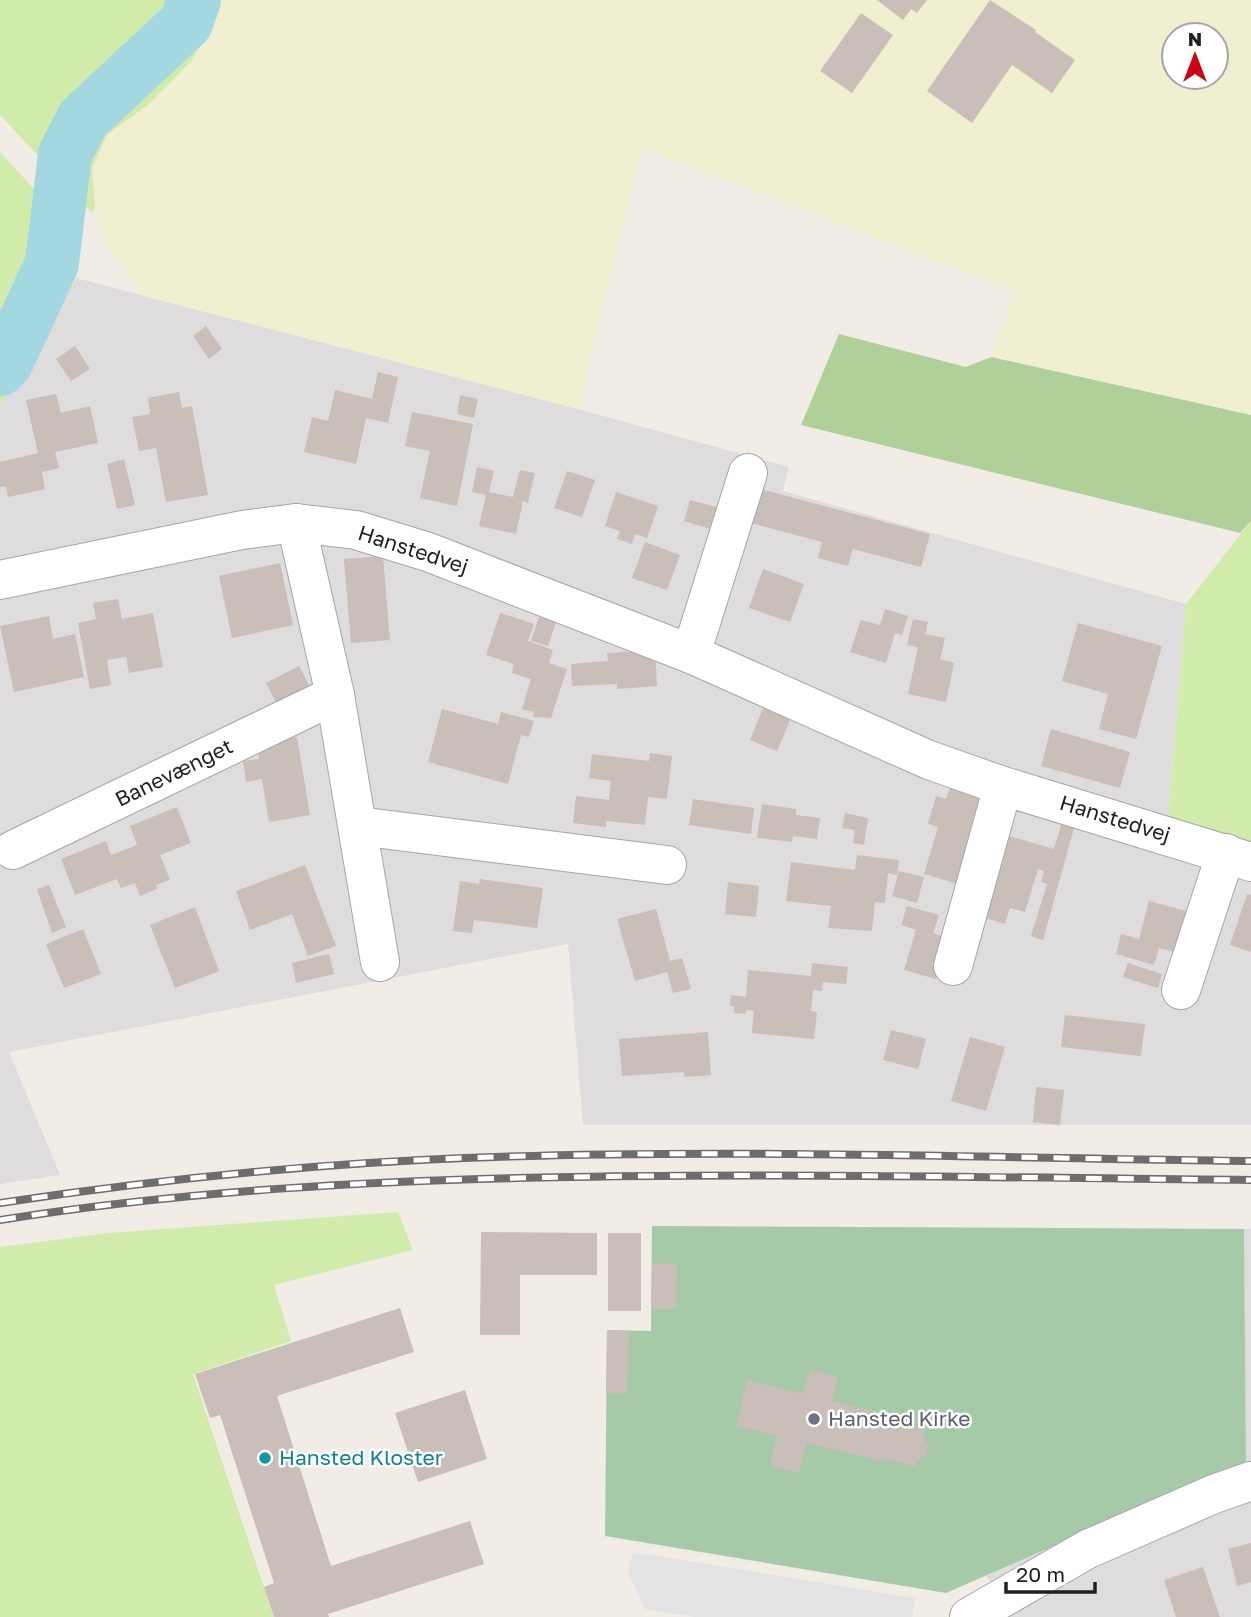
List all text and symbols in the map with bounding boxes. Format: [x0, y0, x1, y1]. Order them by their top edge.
north arrow [1160, 21, 1230, 91]
text: N [1188, 27, 1202, 50]
street label: Hanstedvej [355, 519, 472, 579]
street label: Banevænget [110, 732, 237, 812]
street label: Hanstedvej [1057, 789, 1174, 847]
place label: Hansted Kirke [828, 1405, 971, 1431]
marker: Hansted Kirke [806, 1411, 822, 1427]
place label: Hansted Kloster [279, 1444, 443, 1470]
marker: Hansted Kloster [257, 1450, 273, 1466]
scale bar [1006, 1550, 1095, 1594]
text: 20 m [1016, 1561, 1065, 1587]

